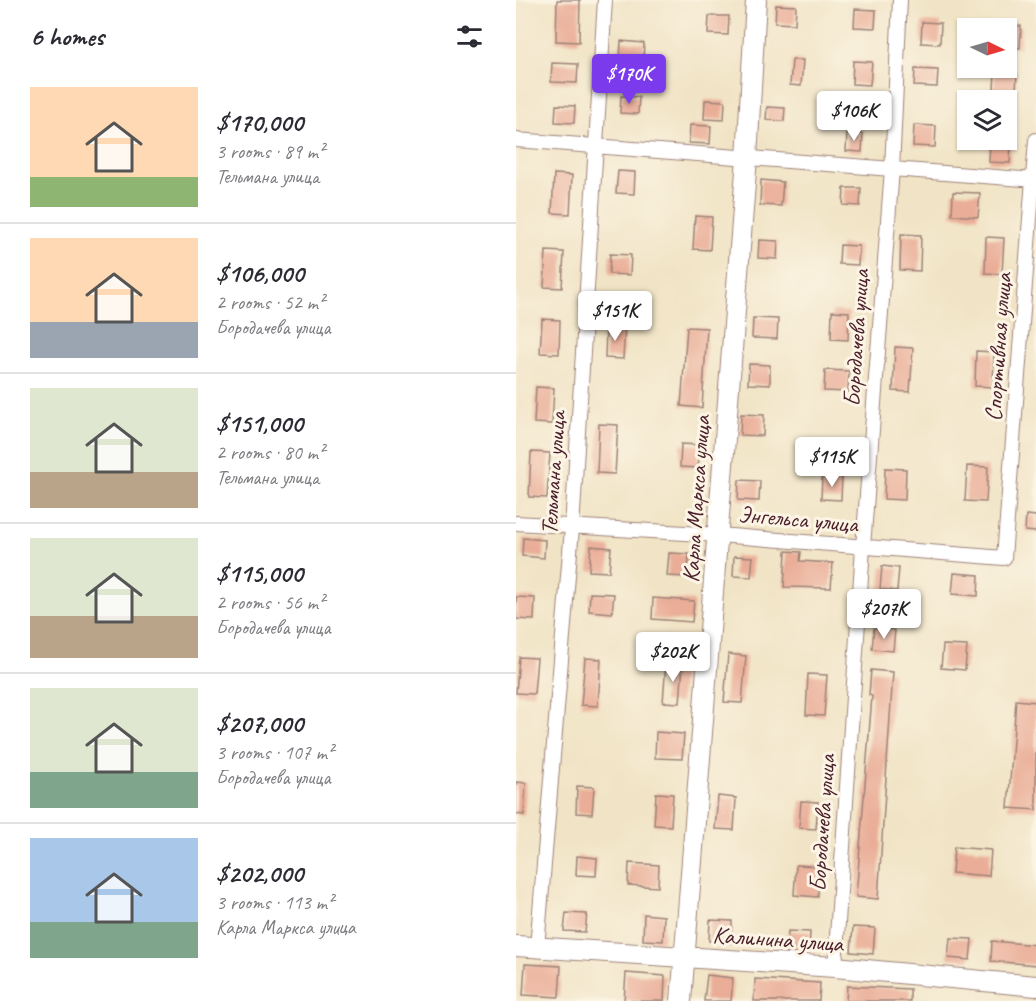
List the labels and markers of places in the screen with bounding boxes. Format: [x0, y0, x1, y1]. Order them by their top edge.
pin: $170K [587, 54, 671, 105]
pin: $106K [812, 91, 896, 142]
pin: $151K [573, 291, 657, 342]
pin: $115K [790, 437, 874, 488]
pin: $207K [842, 589, 926, 640]
pin: $202K [631, 632, 715, 683]

